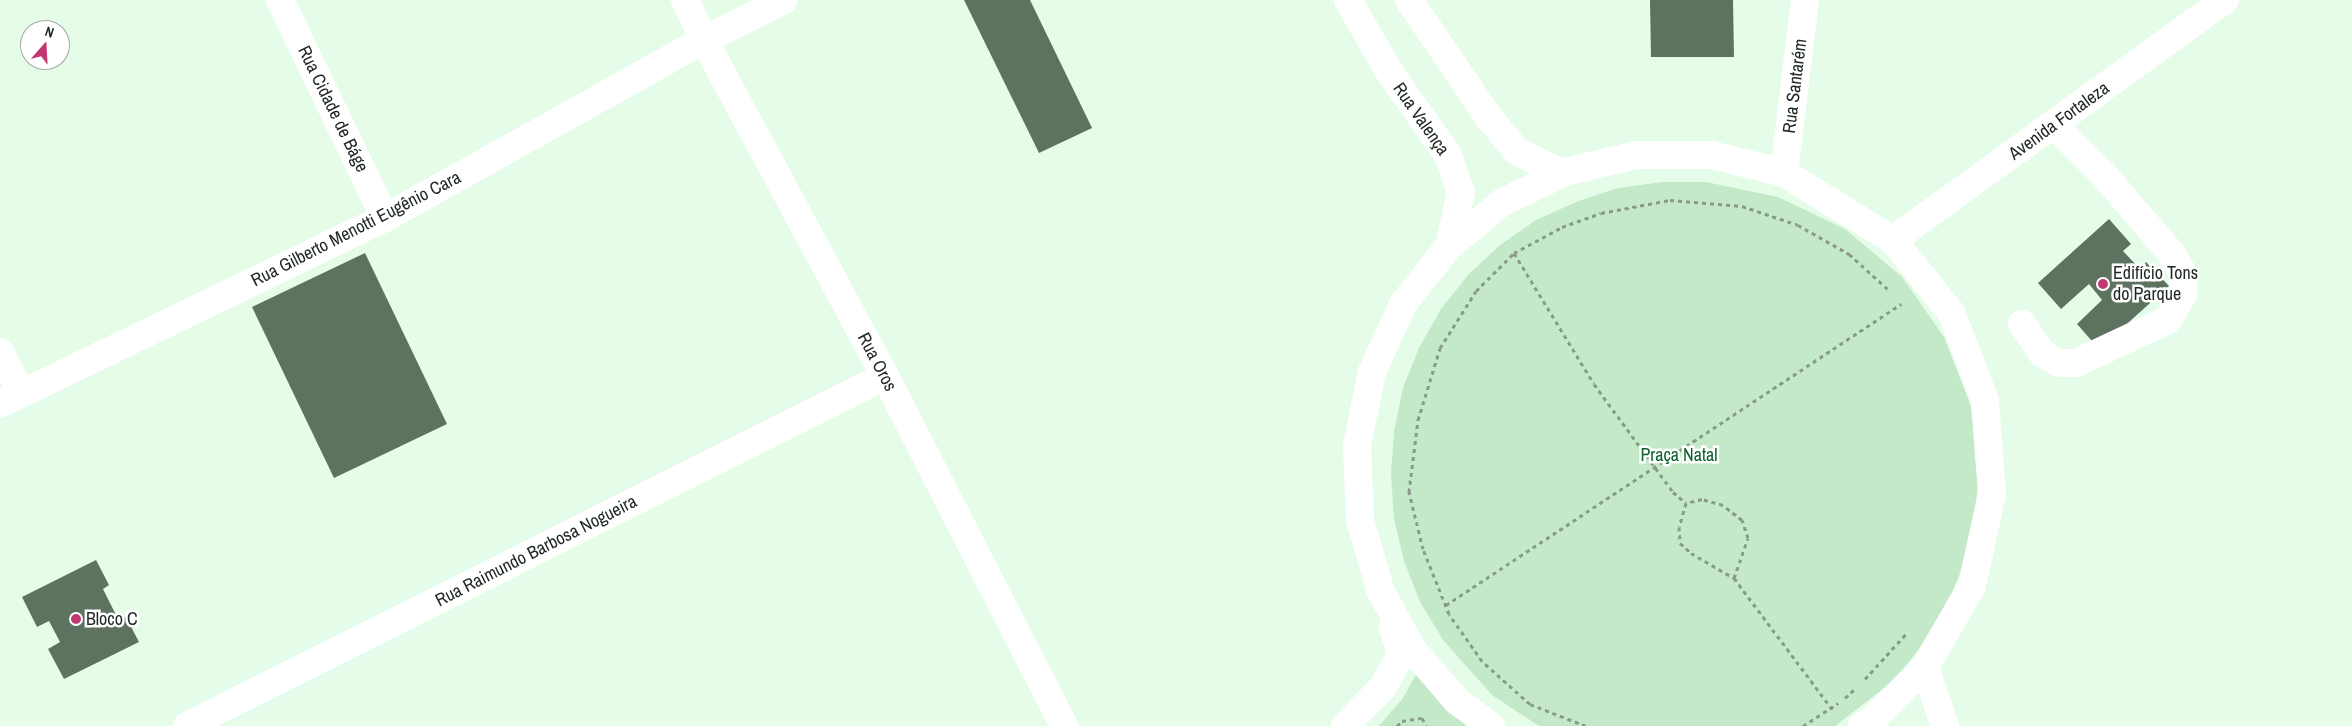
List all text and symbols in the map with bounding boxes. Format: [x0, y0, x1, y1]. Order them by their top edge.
north arrow [20, 20, 70, 70]
text: N [43, 22, 56, 42]
street label: Rua Santarém [1778, 37, 1812, 135]
street label: Rua Cidade de Báge [293, 42, 373, 176]
street label: Avenida Fortaleza [2005, 77, 2113, 165]
street label: Rua Valença [1388, 79, 1454, 159]
street label: Rua Gilberto Menotti Eugênio Cara [248, 167, 464, 291]
place label: Edifício Tons do Parque [2113, 263, 2198, 306]
marker: Edifício Tons do Parque [2097, 278, 2109, 290]
street label: Rua Oros [853, 329, 901, 395]
park label: Praça Natal [1640, 444, 1718, 466]
street label: Rua Raimundo Barbosa Nogueira [432, 491, 640, 611]
place label: Bloco C [86, 608, 138, 630]
marker: Bloco C [70, 613, 82, 625]

